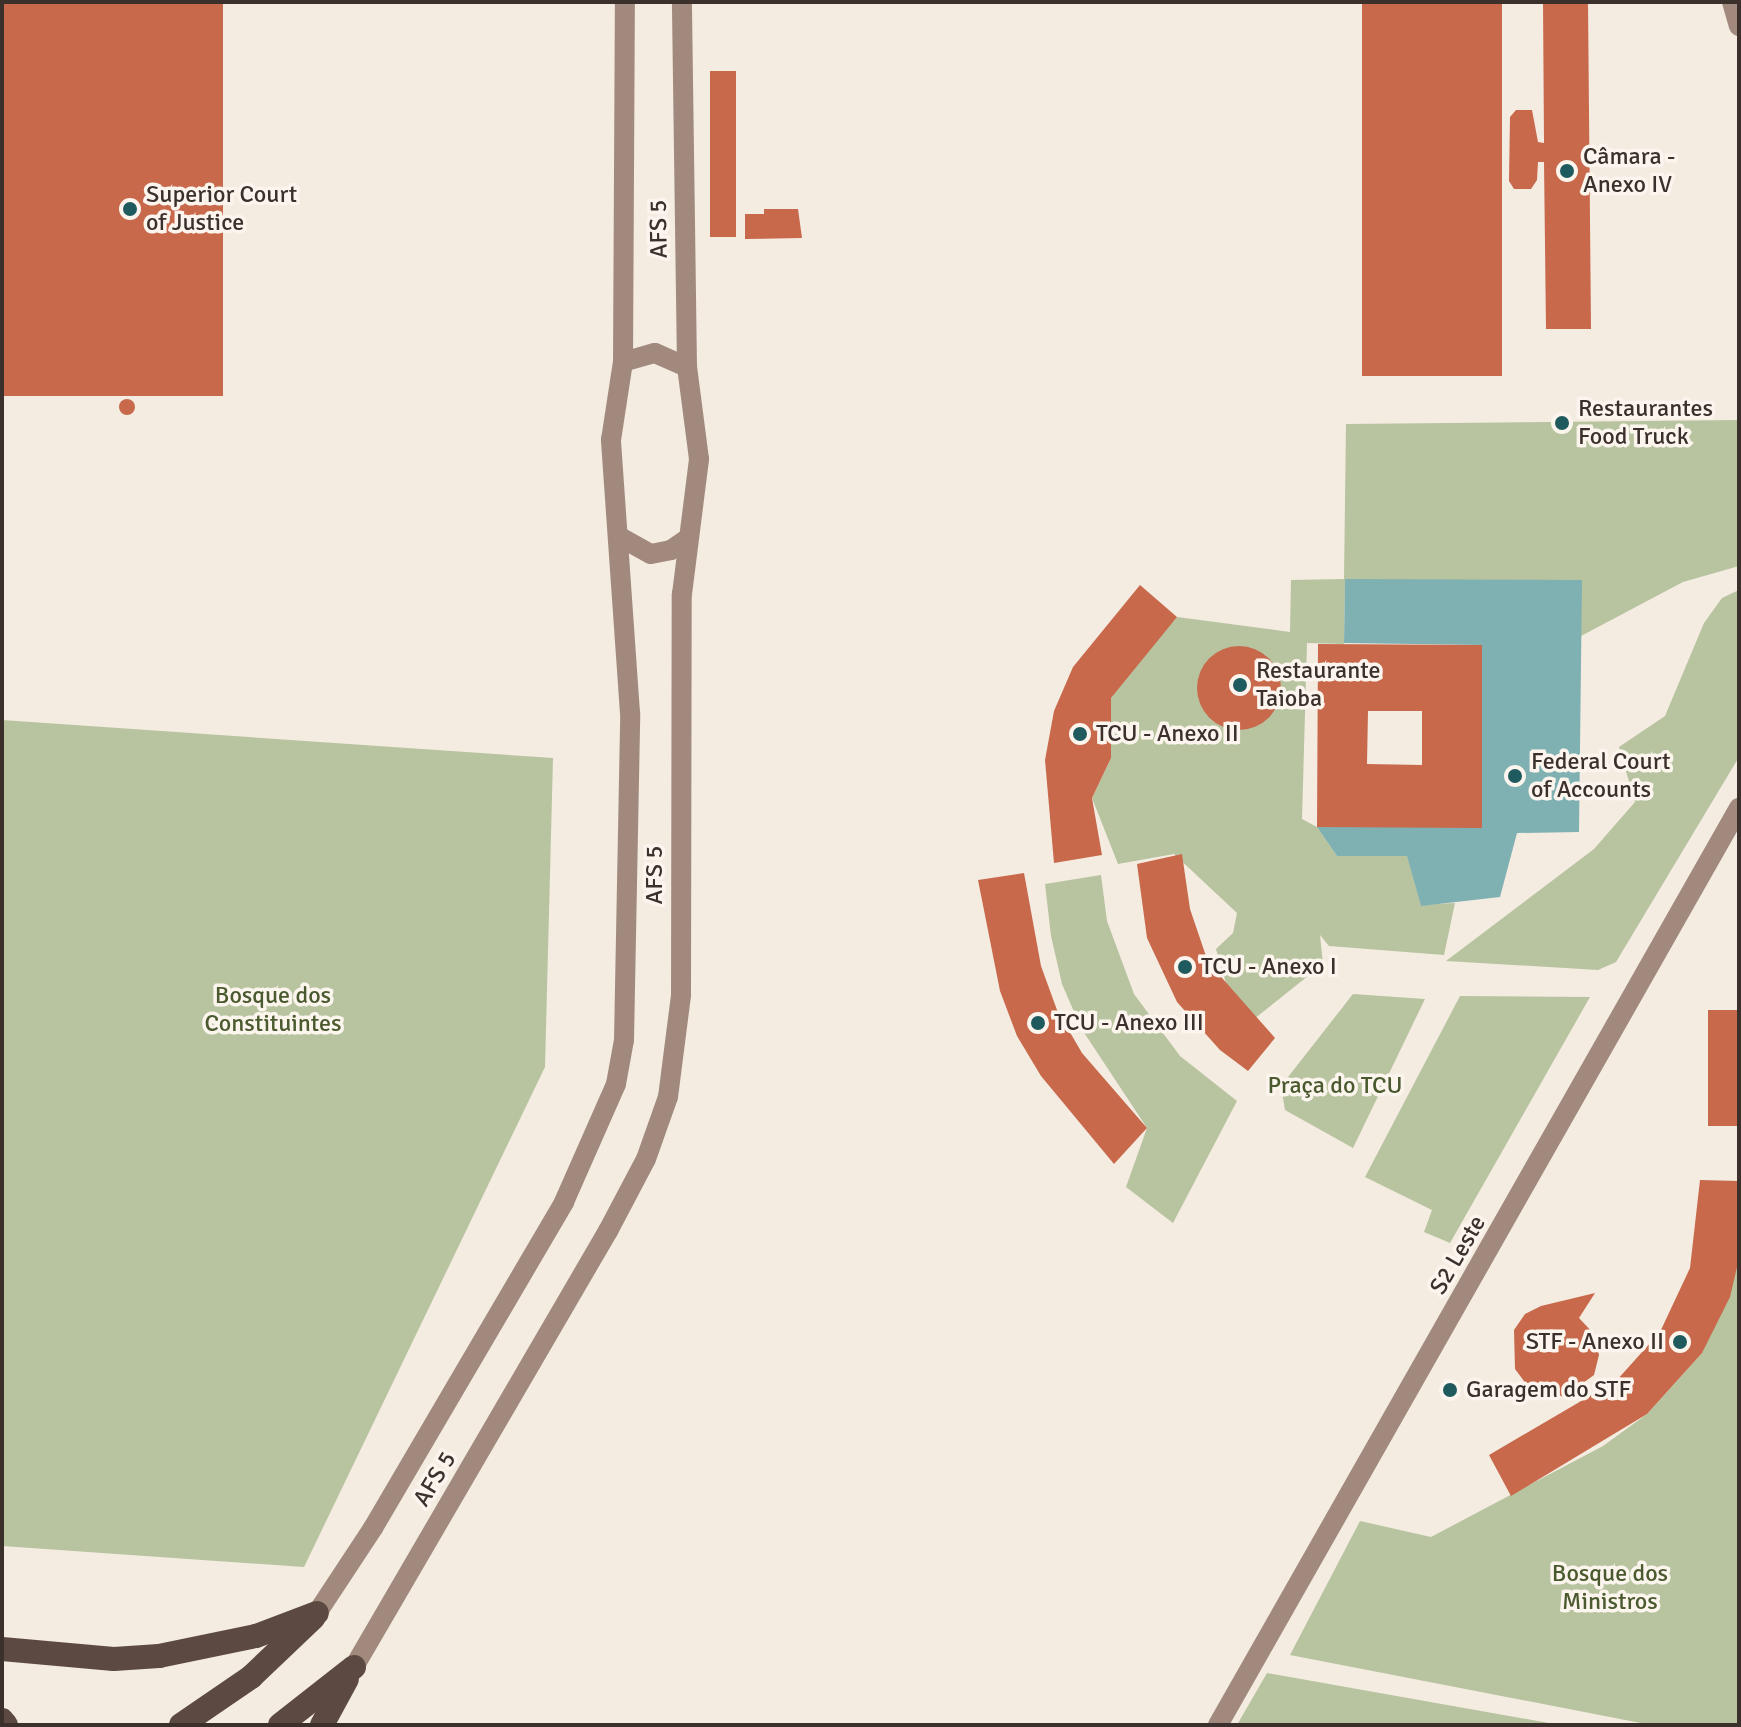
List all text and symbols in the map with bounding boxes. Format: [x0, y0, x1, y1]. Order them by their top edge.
place label: Câmara - Anexo IV [1583, 143, 1675, 199]
marker: Câmara - Anexo IV [1558, 162, 1576, 180]
place label: Superior Court of Justice [146, 181, 297, 237]
street label: AFS 5 [644, 199, 674, 259]
marker: Superior Court of Justice [121, 200, 139, 218]
place label: Restaurantes Food Truck [1578, 395, 1713, 451]
marker: Restaurantes Food Truck [1553, 414, 1571, 432]
place label: Restaurante Taioba [1256, 657, 1380, 713]
marker: Restaurante Taioba [1231, 676, 1249, 694]
place label: TCU - Anexo II [1096, 720, 1239, 748]
marker: TCU - Anexo II [1071, 725, 1089, 743]
place label: Federal Court of Accounts [1531, 748, 1670, 804]
marker: Federal Court of Accounts [1506, 767, 1524, 785]
street label: AFS 5 [641, 846, 669, 904]
place label: TCU - Anexo I [1201, 953, 1337, 981]
marker: TCU - Anexo I [1176, 958, 1194, 976]
park label: Bosque dos Constituintes [204, 982, 342, 1038]
place label: TCU - Anexo III [1054, 1009, 1204, 1037]
marker: TCU - Anexo III [1029, 1014, 1047, 1032]
park label: Praça do TCU [1268, 1072, 1402, 1100]
street label: S2 Leste [1424, 1210, 1492, 1300]
place label: STF - Anexo II [1526, 1328, 1664, 1356]
marker: STF - Anexo II [1671, 1333, 1689, 1351]
place label: Garagem do STF [1466, 1376, 1631, 1404]
marker: Garagem do STF [1441, 1381, 1459, 1399]
street label: AFS 5 [408, 1446, 462, 1512]
park label: Bosque dos Ministros [1552, 1560, 1668, 1616]

